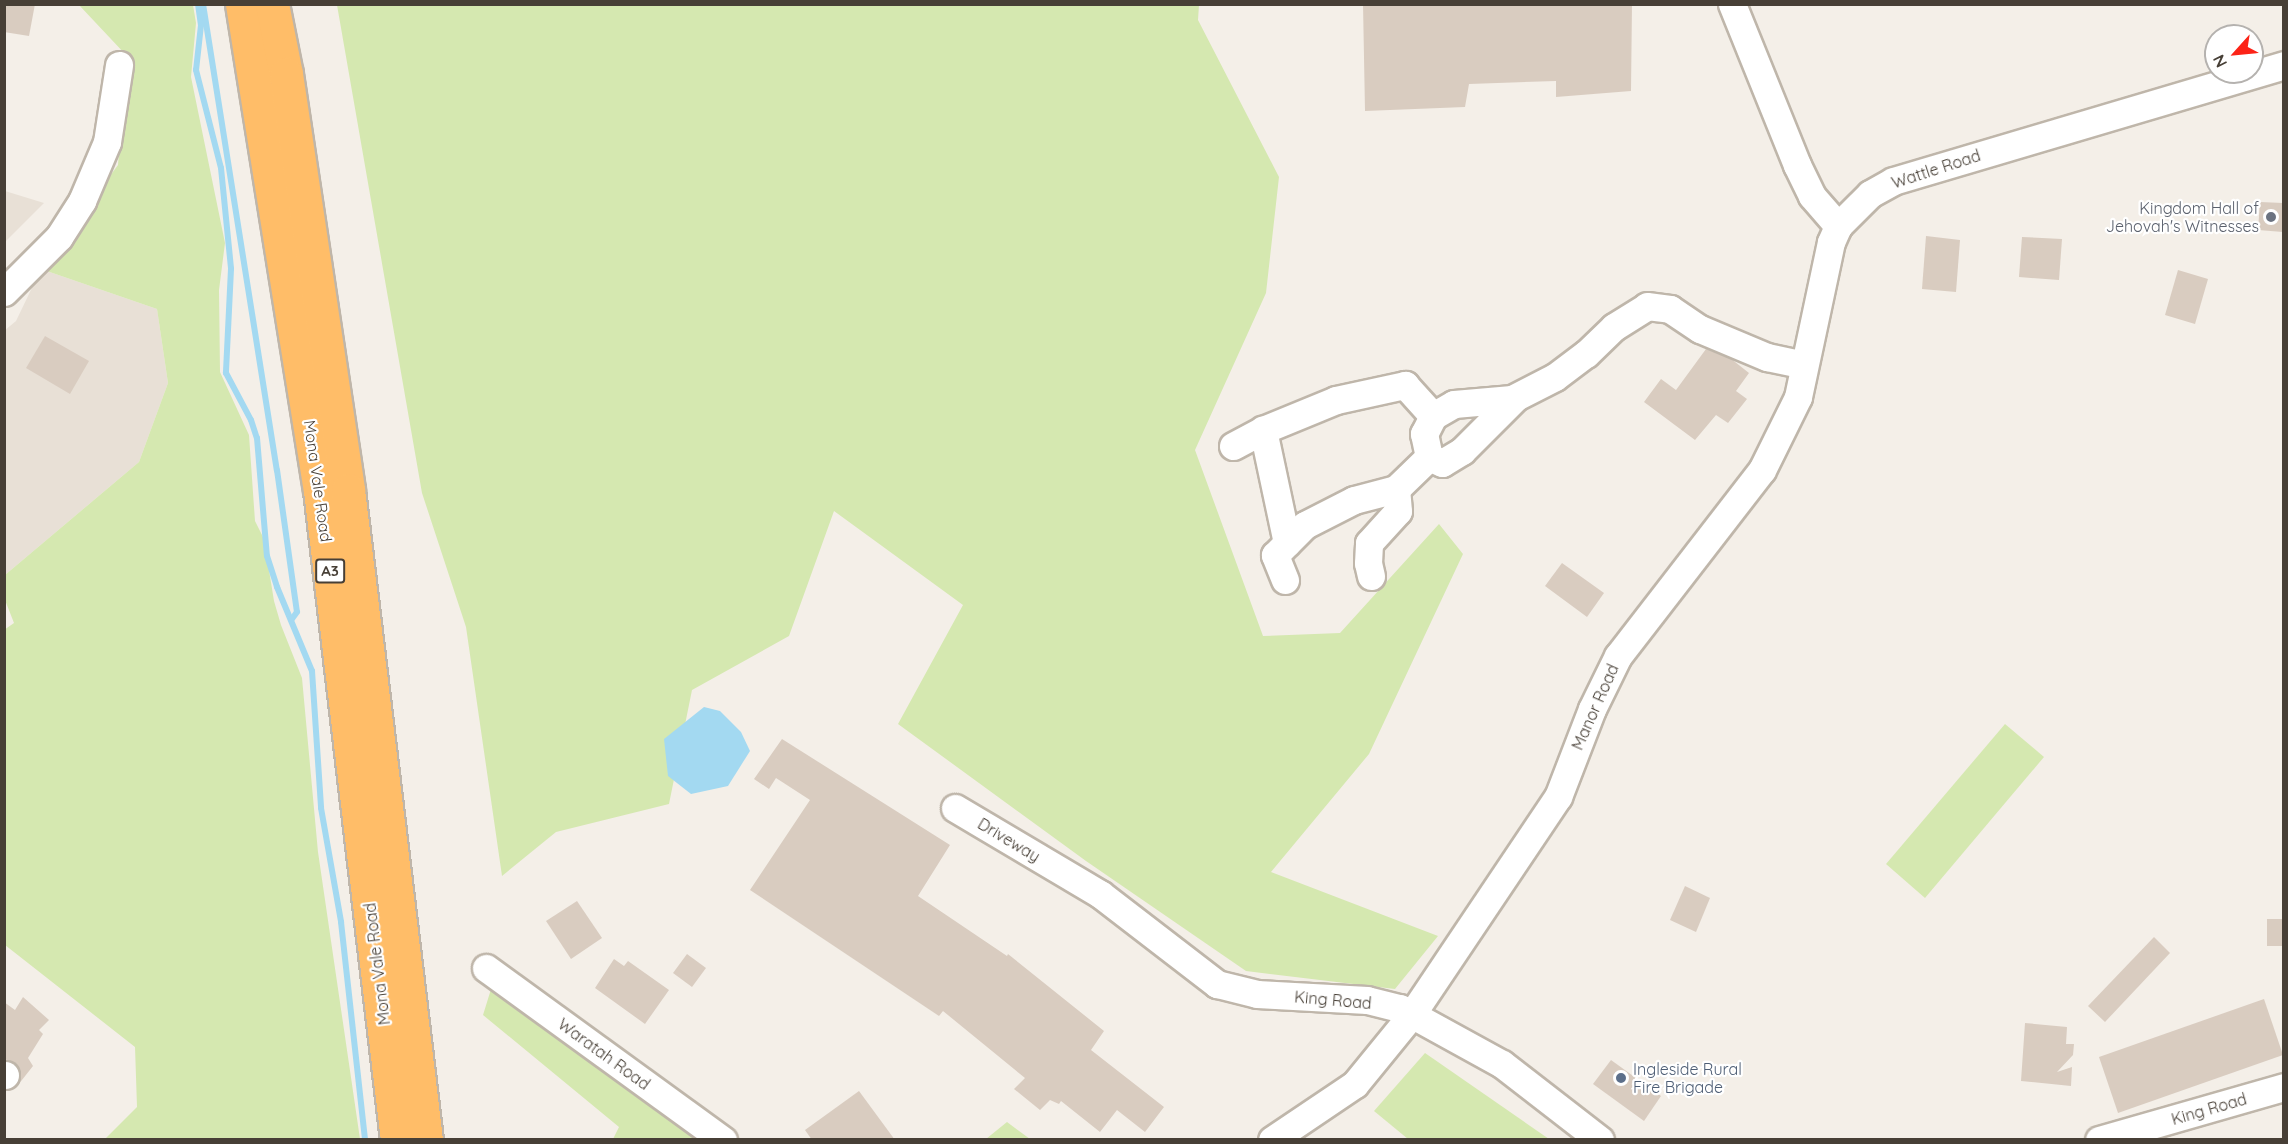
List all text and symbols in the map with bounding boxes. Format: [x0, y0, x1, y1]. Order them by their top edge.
north arrow [2204, 24, 2264, 84]
text: N [2208, 51, 2231, 71]
street label: Wattle Road [1889, 146, 1983, 192]
place label: Kingdom Hall of Jehovah's Witnesses [2106, 198, 2259, 236]
marker: Kingdom Hall of Jehovah's Witnesses [2264, 210, 2278, 224]
street label: Mona Vale Road [300, 419, 336, 543]
road number: A3 [315, 559, 345, 583]
street label: Manor Road [1568, 661, 1622, 753]
street label: Driveway [974, 814, 1044, 866]
street label: Mona Vale Road [360, 902, 394, 1026]
street label: King Road [1294, 987, 1372, 1013]
street label: Waratah Road [554, 1014, 654, 1094]
place label: Ingleside Rural Fire Brigade [1633, 1059, 1742, 1097]
marker: Ingleside Rural Fire Brigade [1614, 1071, 1628, 1085]
street label: King Road [2169, 1089, 2249, 1129]

